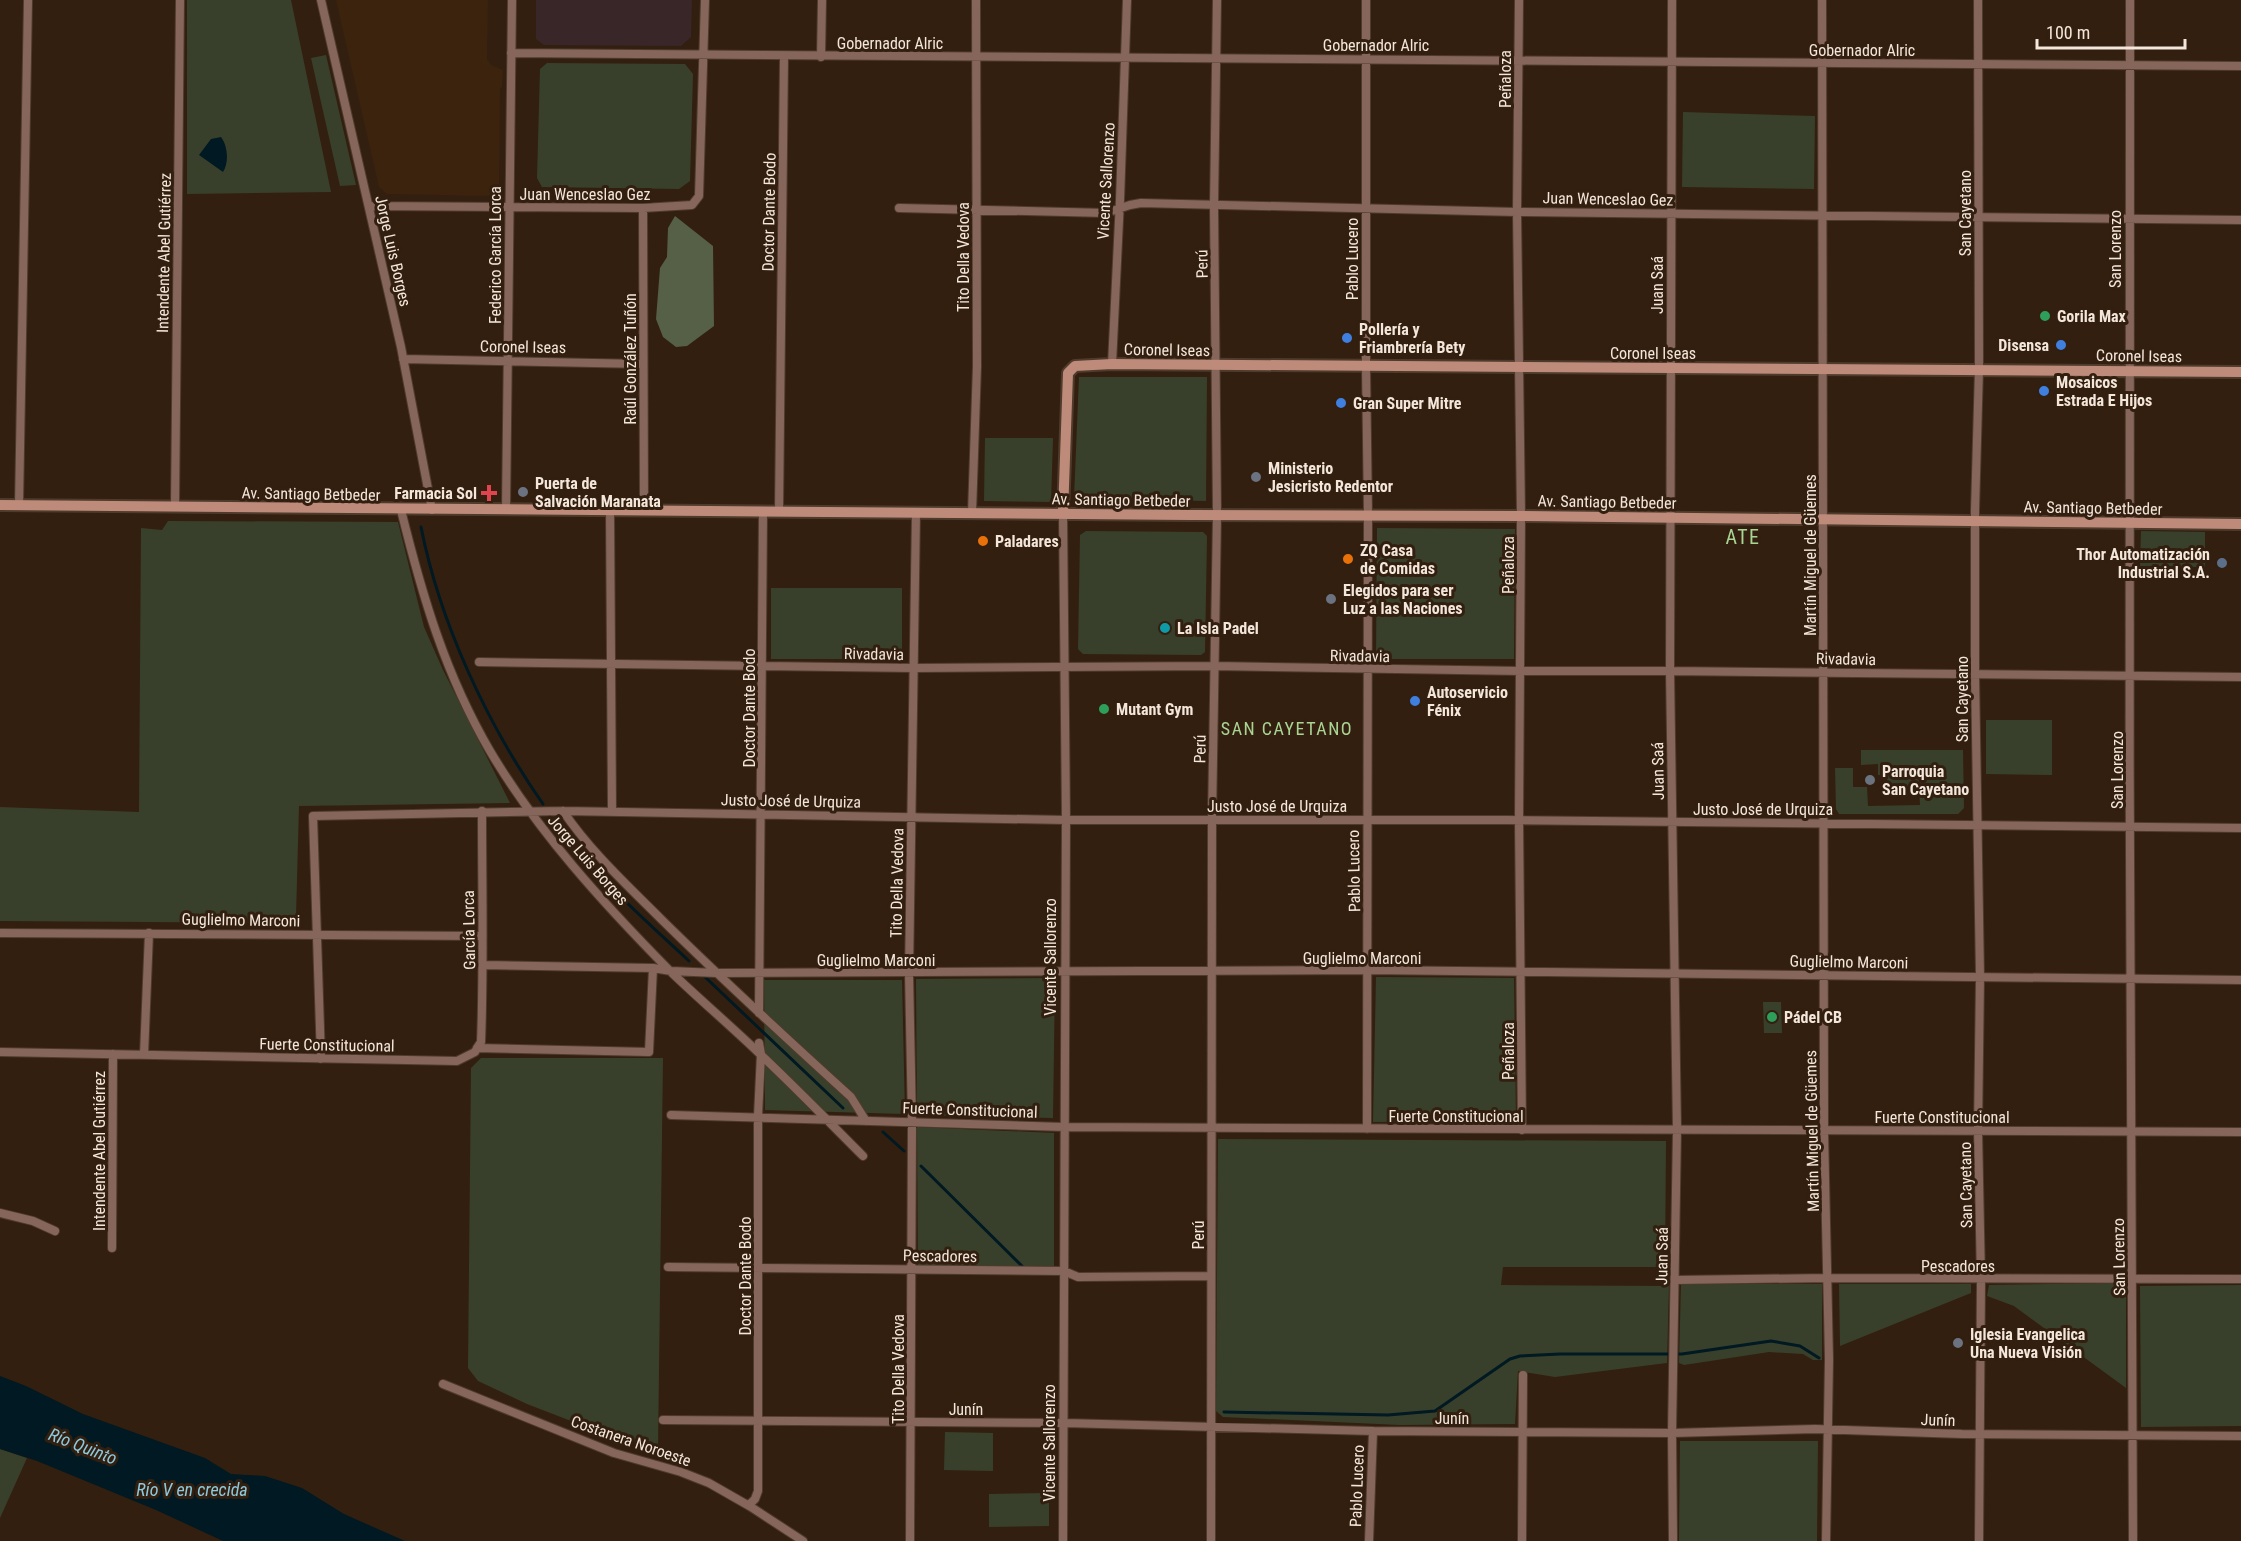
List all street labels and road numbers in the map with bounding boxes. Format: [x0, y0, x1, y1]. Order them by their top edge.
street label: Gobernador Alric [837, 34, 943, 53]
street label: Gobernador Alric [1323, 36, 1429, 55]
street label: Gobernador Alric [1809, 41, 1915, 60]
street label: Peñaloza [1496, 50, 1515, 108]
street label: Vicente Sallorenzo [1093, 122, 1119, 240]
street label: Doctor Dante Bodo [758, 152, 780, 272]
street label: San Cayetano [1956, 170, 1975, 256]
street label: Intendente Abel Gutiérrez [153, 173, 175, 333]
street label: Juan Wenceslao Gez [520, 185, 650, 204]
street label: Federico García Lorca [486, 186, 505, 324]
street label: Juan Wenceslao Gez [1542, 188, 1674, 210]
street label: Jorge Luis Borges [371, 194, 415, 308]
street label: Tito Della Vedova [954, 202, 973, 312]
street label: San Lorenzo [2106, 210, 2125, 288]
street label: Pablo Lucero [1343, 218, 1362, 300]
street label: Perú [1192, 249, 1212, 279]
street label: Juan Saá [1648, 256, 1667, 314]
street label: Raúl González Tuñón [621, 293, 640, 425]
street label: Coronel Iseas [480, 337, 566, 357]
street label: Coronel Iseas [1124, 340, 1210, 360]
street label: Coronel Iseas [1610, 344, 1696, 363]
street label: Coronel Iseas [2096, 346, 2182, 366]
street label: Martín Miguel de Güemes [1801, 474, 1820, 636]
street label: Av. Santiago Betbeder [241, 483, 381, 505]
street label: Av. Santiago Betbeder [1051, 489, 1191, 511]
street label: Av. Santiago Betbeder [1537, 491, 1677, 513]
street label: Av. Santiago Betbeder [2023, 497, 2163, 519]
street label: Peñaloza [1499, 536, 1518, 594]
street label: Rivadavia [844, 644, 904, 664]
street label: Rivadavia [1330, 646, 1390, 666]
street label: Doctor Dante Bodo [740, 649, 759, 767]
street label: Rivadavia [1816, 649, 1876, 669]
street label: San Cayetano [1953, 656, 1972, 742]
street label: San Lorenzo [2108, 731, 2127, 809]
street label: Perú [1190, 734, 1210, 764]
street label: Juan Saá [1648, 742, 1668, 800]
street label: Justo José de Urquiza [721, 790, 861, 812]
street label: Justo José de Urquiza [1207, 797, 1347, 816]
street label: Justo José de Urquiza [1693, 800, 1833, 819]
street label: Jorge Luis Borges [544, 811, 632, 909]
street label: Tito Della Vedova [887, 828, 907, 938]
street label: Pablo Lucero [1344, 830, 1364, 912]
street label: García Lorca [459, 890, 479, 970]
street label: Vicente Sallorenzo [1041, 898, 1060, 1016]
street label: Guglielmo Marconi [182, 909, 300, 931]
street label: Guglielmo Marconi [1303, 949, 1421, 968]
street label: Guglielmo Marconi [817, 951, 935, 970]
street label: Guglielmo Marconi [1790, 951, 1908, 973]
street label: Peñaloza [1499, 1022, 1518, 1080]
street label: Fuerte Constitucional [259, 1034, 395, 1056]
street label: Martín Miguel de Güemes [1801, 1050, 1823, 1212]
street label: Intendente Abel Gutiérrez [90, 1071, 109, 1231]
street label: Fuerte Constitucional [902, 1098, 1038, 1122]
street label: Fuerte Constitucional [1388, 1107, 1524, 1126]
street label: Fuerte Constitucional [1874, 1108, 2010, 1127]
street label: San Cayetano [1956, 1142, 1976, 1228]
street label: Doctor Dante Bodo [736, 1217, 755, 1335]
street label: San Lorenzo [2109, 1218, 2129, 1296]
street label: Perú [1189, 1221, 1208, 1249]
street label: Juan Saá [1652, 1227, 1672, 1285]
street label: Pescadores [903, 1246, 977, 1266]
street label: Pescadores [1921, 1257, 1995, 1276]
street label: Tito Della Vedova [889, 1314, 908, 1424]
street label: Vicente Sallorenzo [1040, 1384, 1059, 1502]
street label: Junín [949, 1400, 983, 1419]
street label: Junín [1435, 1409, 1469, 1428]
street label: Junín [1920, 1410, 1956, 1430]
street label: Costanera Noroeste [568, 1412, 694, 1470]
street label: Pablo Lucero [1346, 1445, 1368, 1527]

